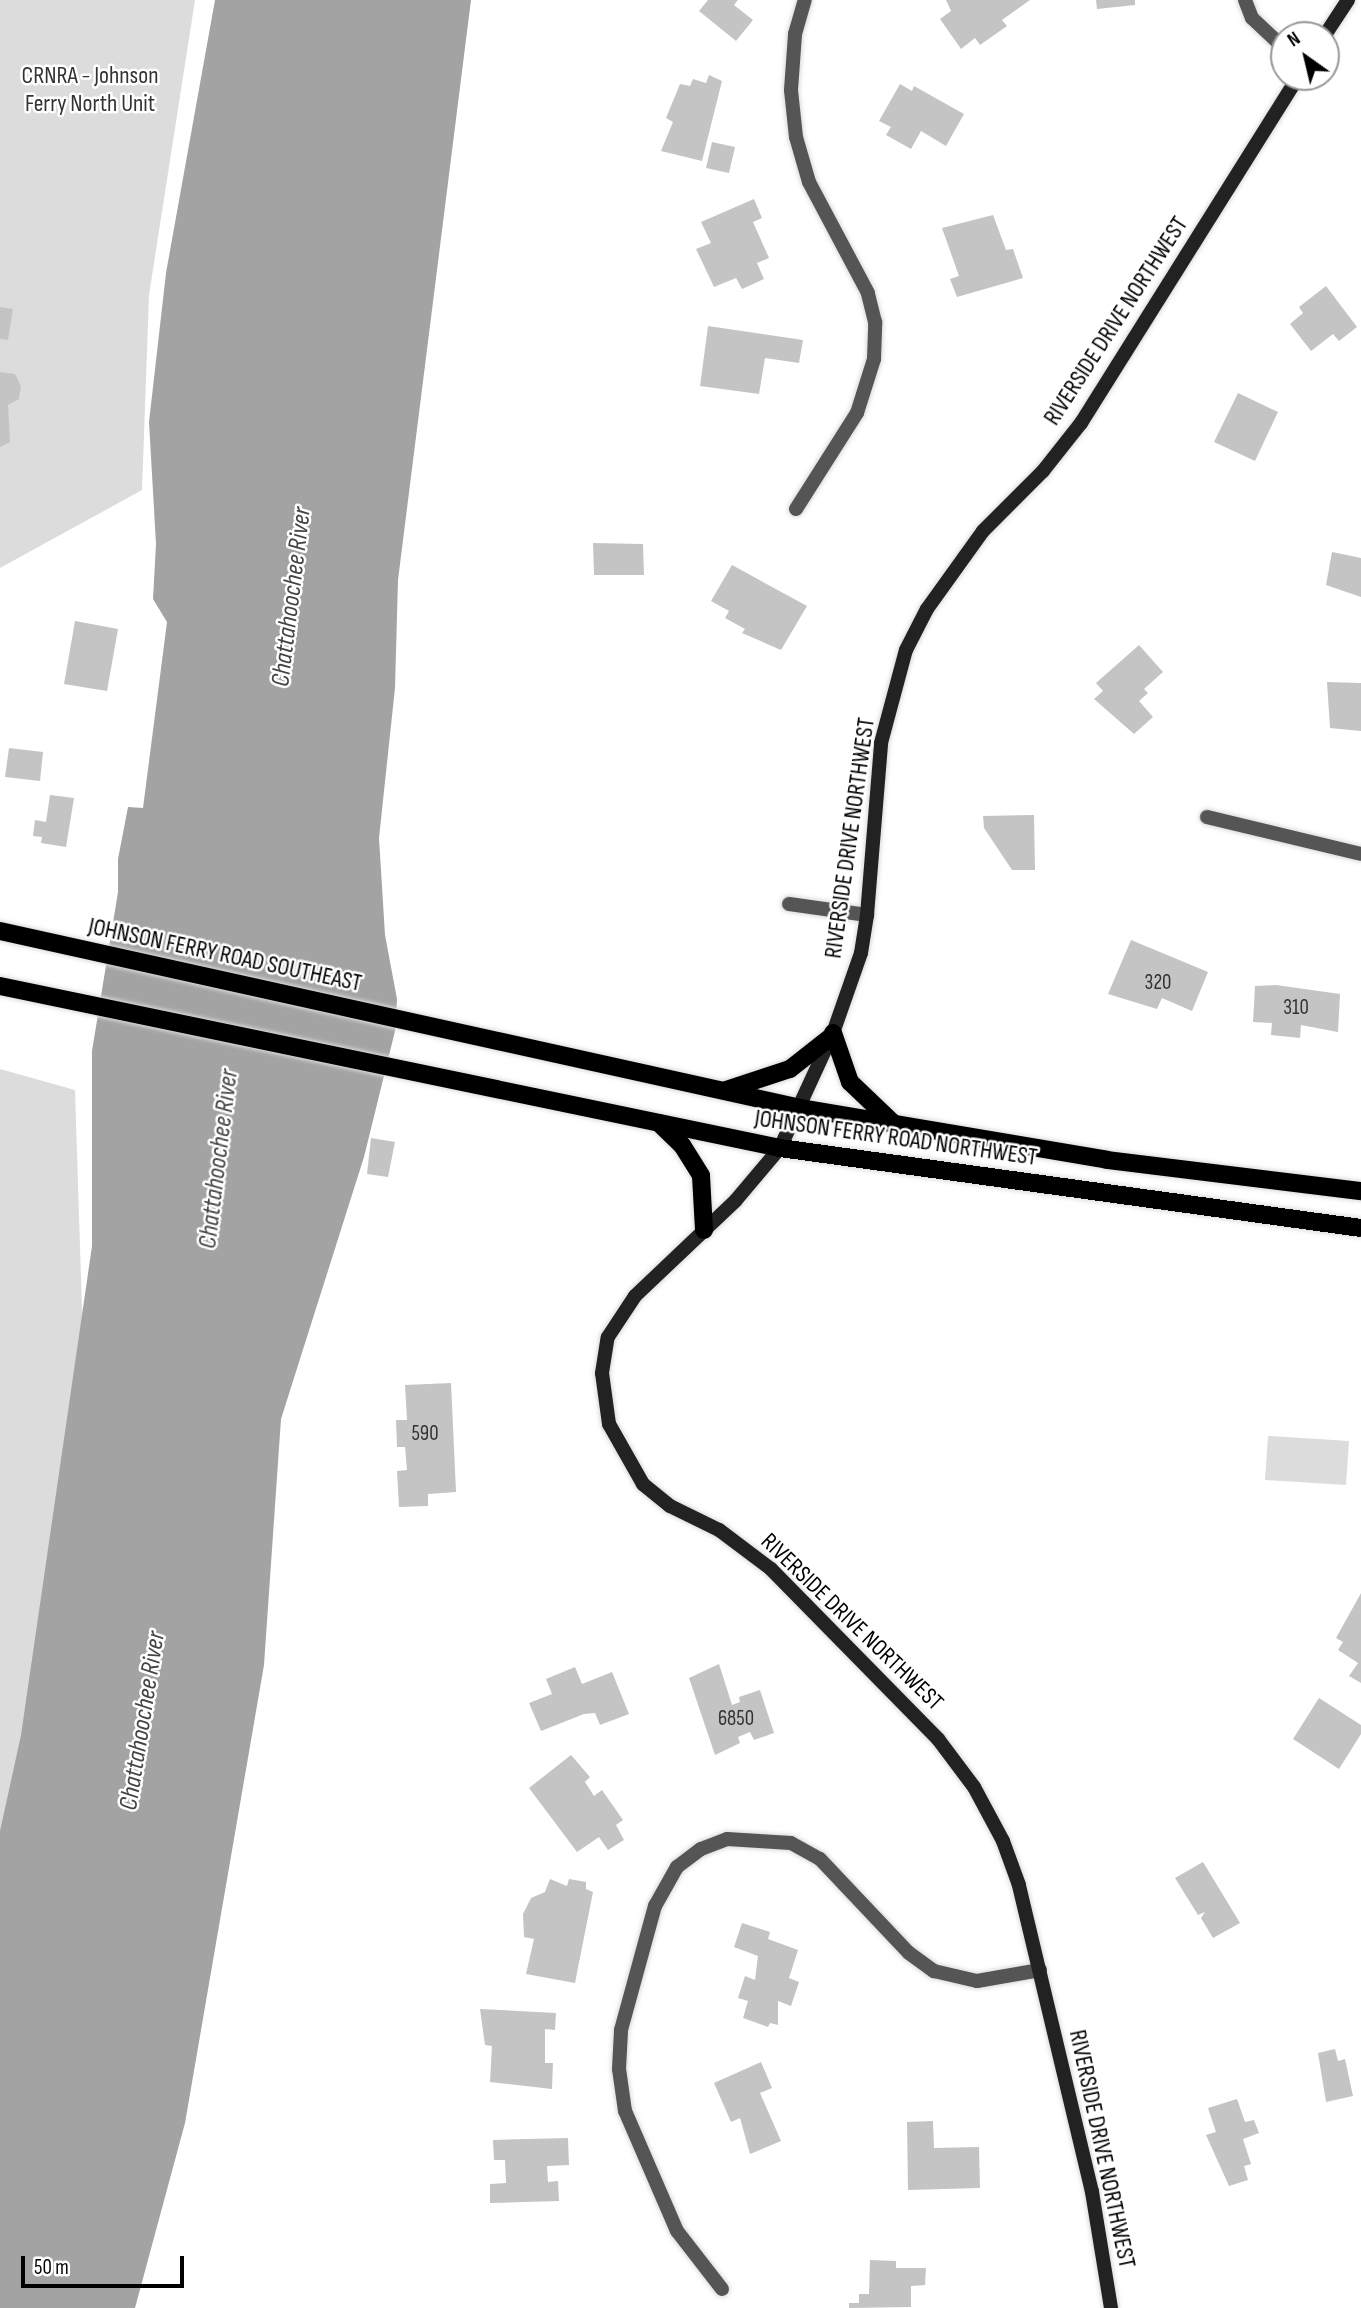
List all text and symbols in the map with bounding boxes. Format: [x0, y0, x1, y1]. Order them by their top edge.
north arrow [1270, 21, 1340, 91]
text: N [1283, 27, 1305, 52]
park label: CRNRA - Johnson Ferry North Unit [22, 62, 158, 118]
street label: RIVERSIDE DRIVE NORTHWEST [1038, 211, 1194, 431]
water label: Chattahoochee River [266, 505, 318, 689]
street label: RIVERSIDE DRIVE NORTHWEST [819, 716, 881, 960]
street label: JOHNSON FERRY ROAD SOUTHEAST [86, 912, 364, 998]
house number: 320 [1145, 970, 1171, 996]
house number: 310 [1283, 995, 1309, 1021]
water label: Chattahoochee River [193, 1067, 245, 1251]
street label: JOHNSON FERRY ROAD NORTHWEST [753, 1104, 1039, 1172]
house number: 590 [411, 1421, 439, 1447]
street label: RIVERSIDE DRIVE NORTHWEST [755, 1527, 949, 1717]
water label: Chattahoochee River [113, 1629, 173, 1813]
house number: 6850 [718, 1706, 754, 1732]
street label: RIVERSIDE DRIVE NORTHWEST [1063, 2027, 1141, 2271]
scale bar [24, 2242, 187, 2286]
text: 50 m [34, 2255, 69, 2280]

